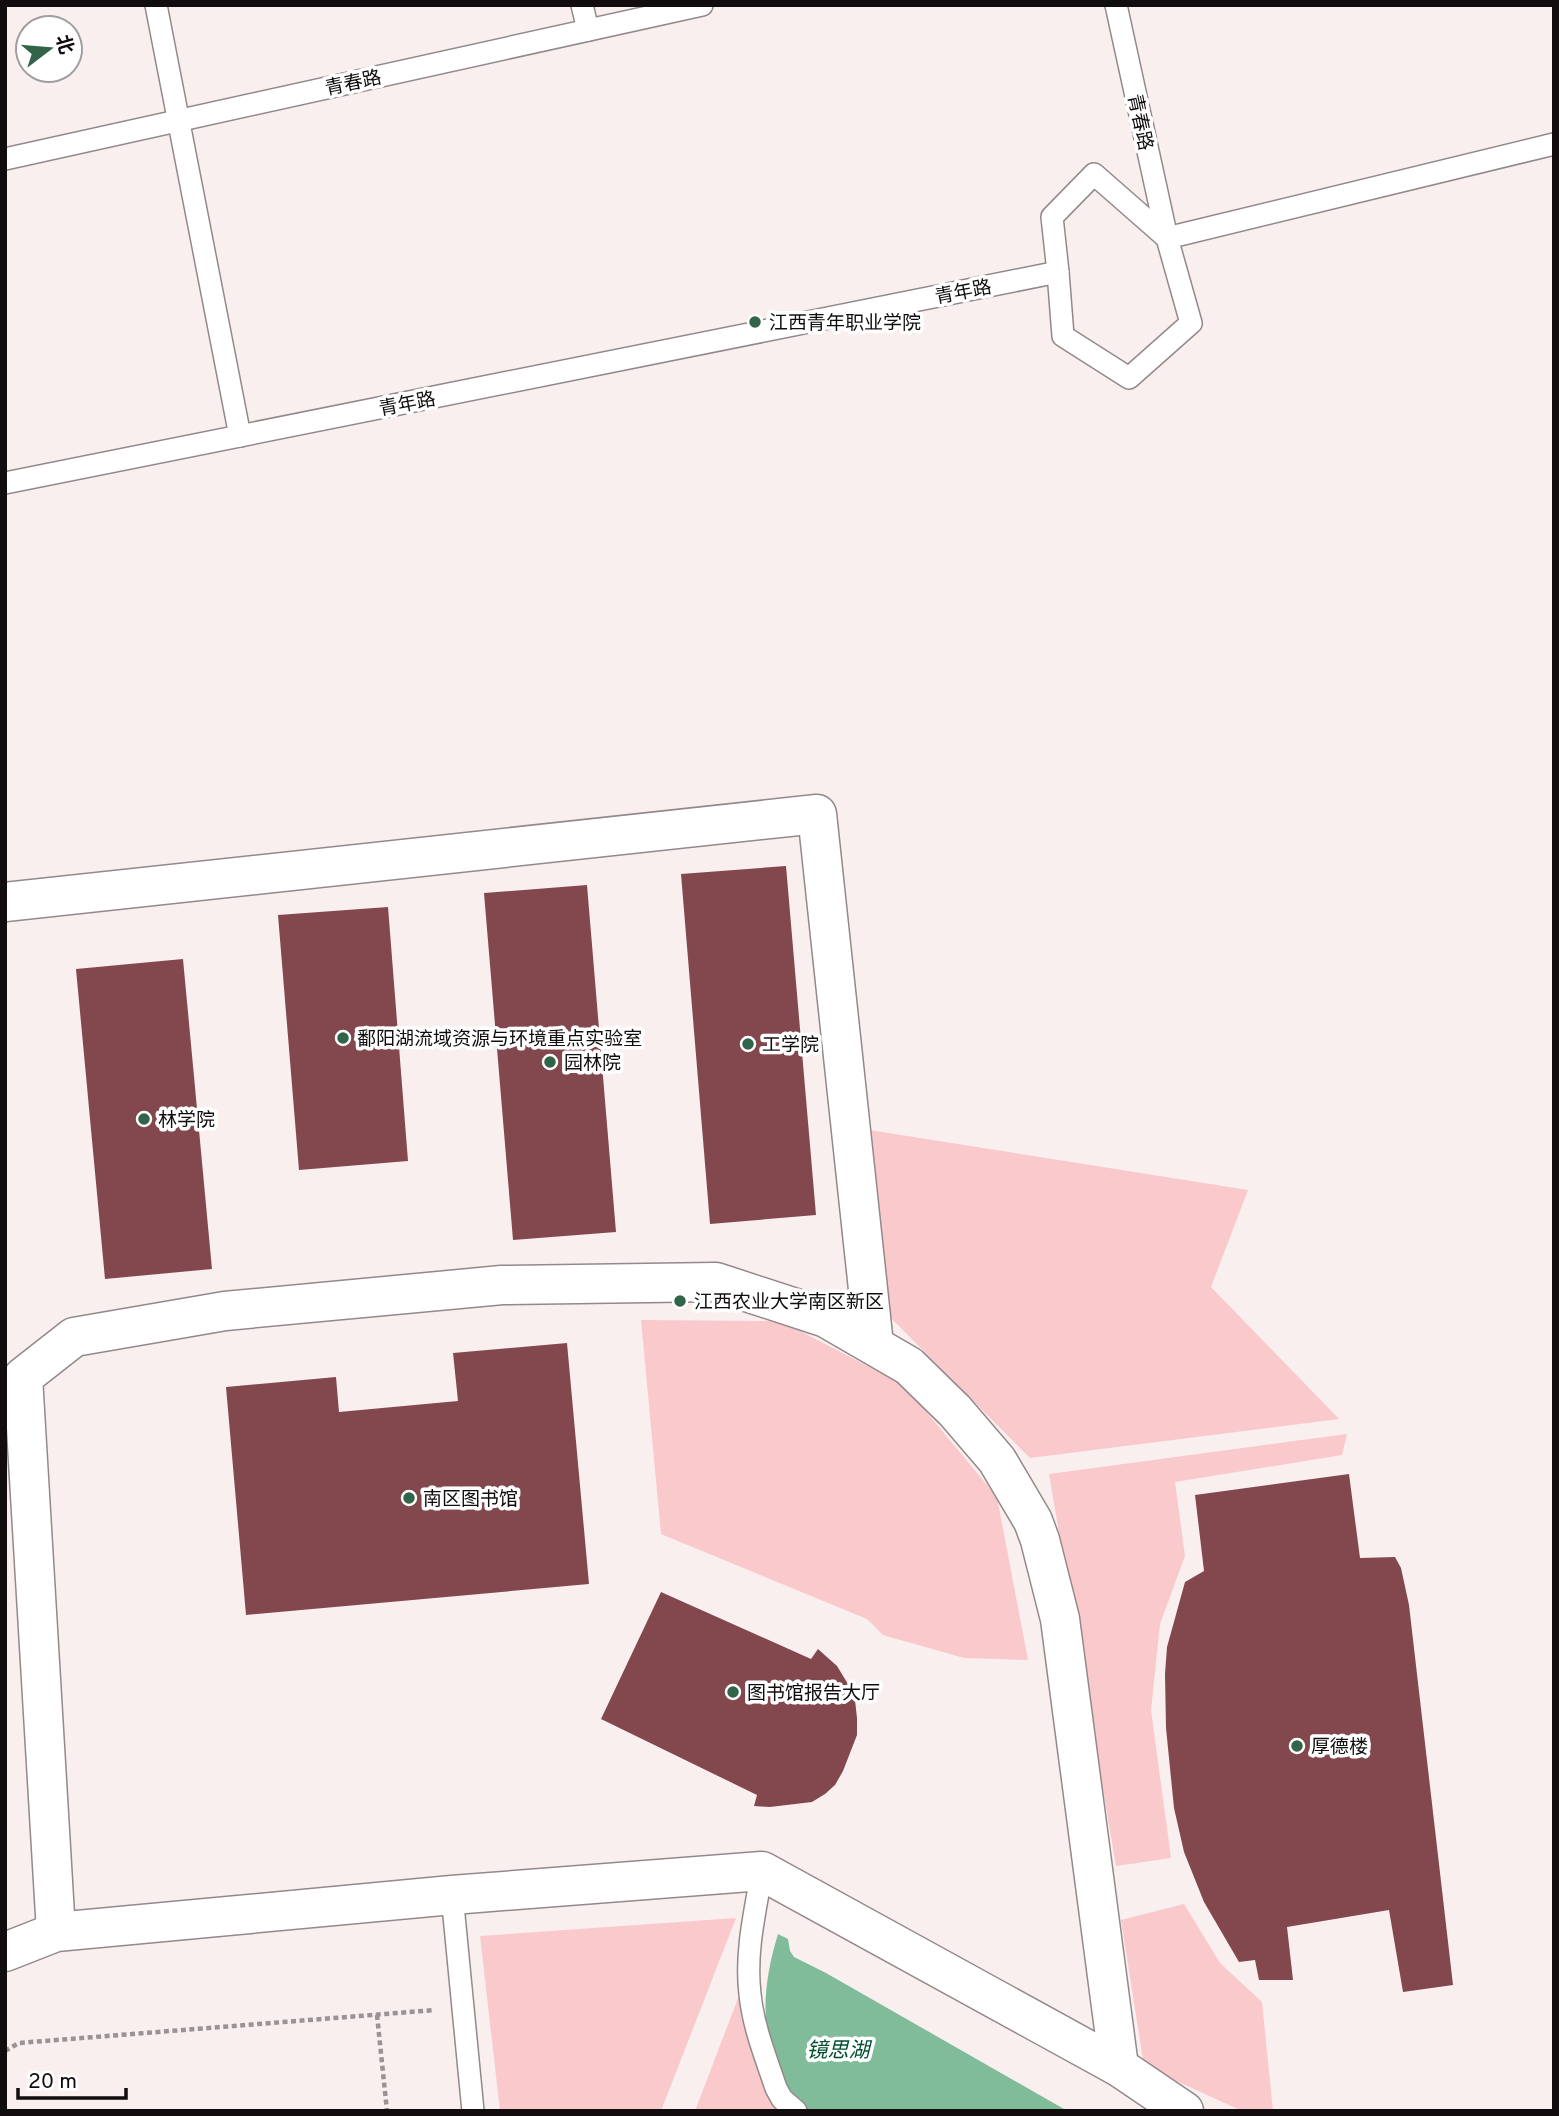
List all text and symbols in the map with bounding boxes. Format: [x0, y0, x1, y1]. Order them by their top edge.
north arrow [14, 14, 84, 84]
text: 北 [49, 32, 78, 57]
street label: 青春路 [323, 66, 384, 102]
street label: 青春路 [1121, 92, 1157, 153]
street label: 青年路 [933, 276, 994, 310]
place label: 江西青年职业学院 [769, 312, 921, 336]
marker: 江西青年职业学院 [747, 314, 763, 330]
street label: 青年路 [377, 388, 438, 422]
place label: 鄱阳湖流域资源与环境重点实验室 [357, 1028, 642, 1052]
marker: 鄱阳湖流域资源与环境重点实验室 [335, 1030, 351, 1046]
place label: 工学院 [762, 1034, 819, 1058]
marker: 工学院 [740, 1036, 756, 1052]
place label: 园林院 [564, 1052, 621, 1076]
marker: 园林院 [542, 1054, 558, 1070]
place label: 林学院 [158, 1109, 215, 1133]
marker: 林学院 [136, 1111, 152, 1127]
place label: 江西农业大学南区新区 [694, 1291, 884, 1315]
marker: 江西农业大学南区新区 [672, 1293, 688, 1309]
place label: 南区图书馆 [423, 1488, 518, 1512]
marker: 南区图书馆 [401, 1490, 417, 1506]
place label: 图书馆报告大厅 [747, 1682, 880, 1706]
marker: 图书馆报告大厅 [725, 1684, 741, 1700]
place label: 厚德楼 [1311, 1736, 1368, 1760]
marker: 厚德楼 [1289, 1738, 1305, 1754]
water label: 镜思湖 [807, 2038, 872, 2065]
scale bar [18, 2056, 126, 2100]
text: 20 m [28, 2069, 77, 2096]

